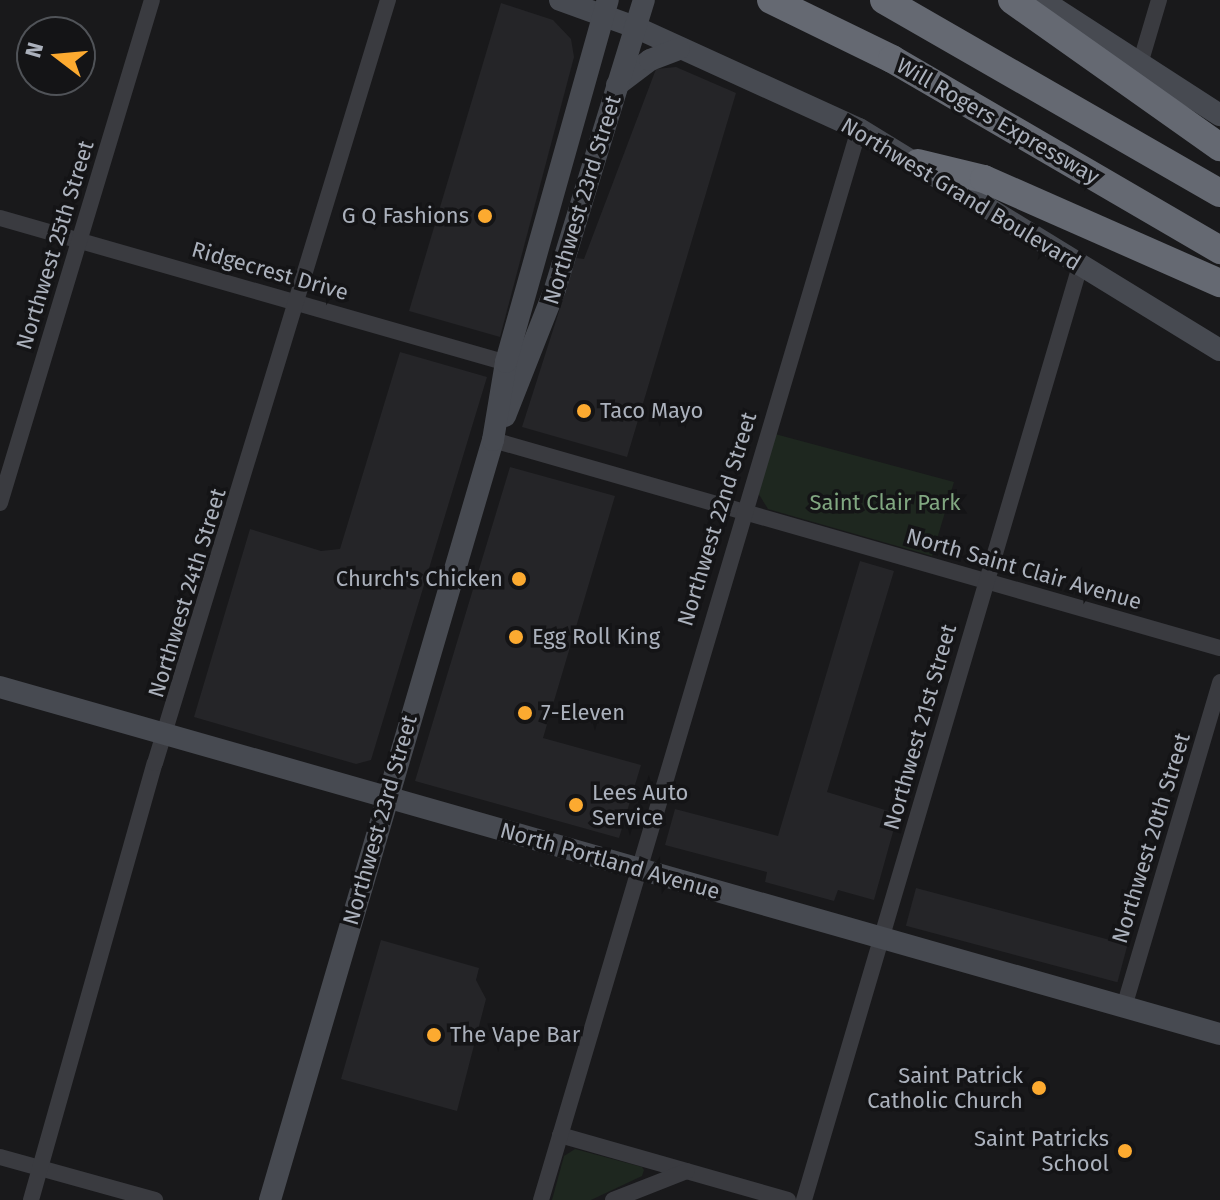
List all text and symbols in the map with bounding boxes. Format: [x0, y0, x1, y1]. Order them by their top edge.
north arrow [16, 16, 96, 96]
text: N [19, 39, 49, 61]
street label: Will Rogers Expressway [892, 52, 1104, 190]
street label: Northwest 23rd Street [538, 92, 626, 308]
street label: Northwest Grand Boulevard [836, 112, 1086, 276]
street label: Northwest 25th Street [11, 137, 99, 353]
place label: G Q Fashions [342, 203, 469, 229]
marker: G Q Fashions [476, 207, 494, 225]
street label: Ridgecrest Drive [189, 236, 351, 306]
place label: Taco Mayo [600, 398, 703, 424]
marker: Taco Mayo [575, 402, 593, 420]
street label: Northwest 22nd Street [672, 409, 762, 629]
street label: Northwest 24th Street [143, 485, 231, 701]
park label: Saint Clair Park [809, 490, 961, 516]
street label: North Saint Clair Avenue [903, 523, 1145, 615]
place label: Church's Chicken [336, 566, 503, 592]
marker: Church's Chicken [510, 570, 528, 588]
street label: Northwest 21st Street [878, 621, 962, 833]
place label: Egg Roll King [532, 624, 660, 650]
marker: Egg Roll King [507, 628, 525, 646]
place label: 7-Eleven [541, 700, 625, 726]
marker: 7-Eleven [516, 704, 534, 722]
street label: Northwest 23rd Street [337, 712, 423, 928]
street label: Northwest 20th Street [1106, 730, 1196, 946]
place label: Lees Auto Service [592, 779, 688, 830]
marker: Lees Auto Service [567, 796, 585, 814]
street label: North Portland Avenue [497, 817, 723, 905]
place label: The Vape Bar [450, 1022, 580, 1048]
marker: The Vape Bar [425, 1026, 443, 1044]
place label: Saint Patrick Catholic Church [867, 1062, 1023, 1114]
marker: Saint Patrick Catholic Church [1030, 1079, 1048, 1097]
place label: Saint Patricks School [974, 1125, 1109, 1176]
marker: Saint Patricks School [1116, 1142, 1134, 1160]

